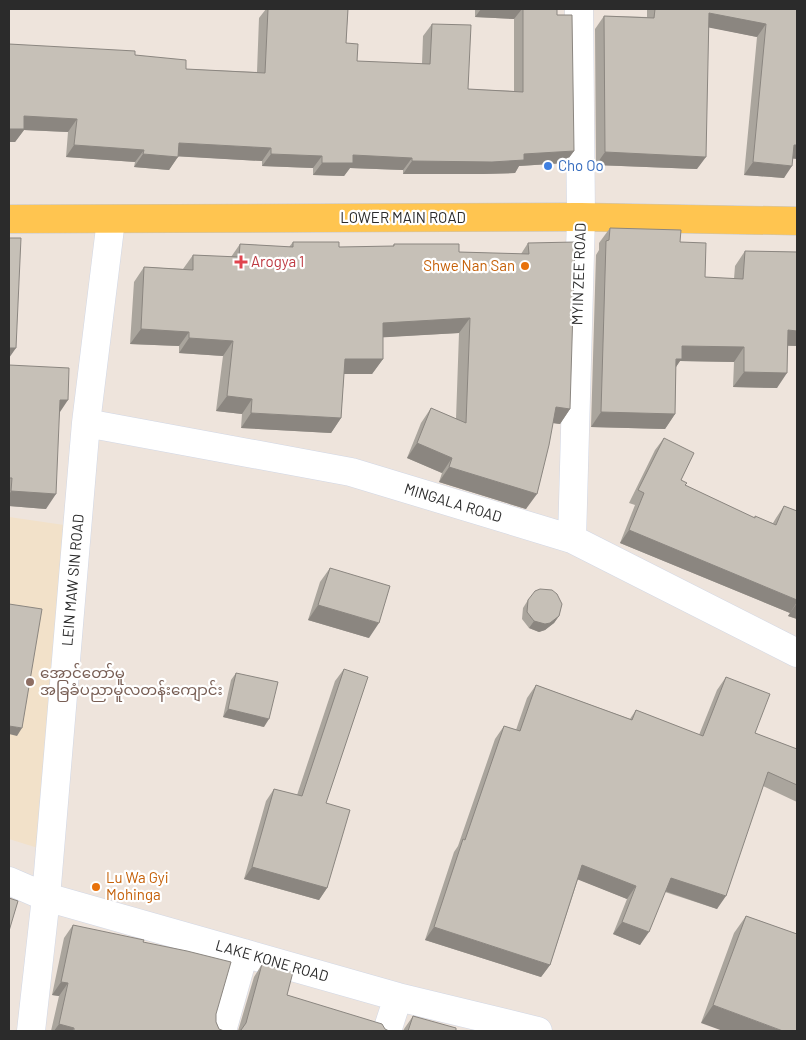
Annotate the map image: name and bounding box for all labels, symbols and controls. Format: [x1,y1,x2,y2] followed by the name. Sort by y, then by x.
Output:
[558,156,604,174] place label: Cho Oo
[542,160,554,172] marker: Cho Oo
[340,208,466,226] street label: LOWER MAIN ROAD
[567,222,589,326] street label: MYIN ZEE ROAD
[251,252,304,270] place label: Arogya 1
[235,256,247,268] marker: Arogya 1
[423,256,515,274] place label: Shwe Nan San
[519,260,531,272] marker: Shwe Nan San
[402,479,504,525] street label: MINGALA ROAD
[57,513,87,647] street label: LEIN MAW SIN ROAD
[40,663,223,702] place label: အောင်တော်မူ အခြခံပညာမူလတန်းကျောင်း
[24,676,36,688] marker: အောင်တော်မူ အခြခံပညာမူလတန်းကျောင်း
[106,868,169,903] place label: Lu Wa Gyi Mohinga
[90,881,102,893] marker: Lu Wa Gyi Mohinga
[214,935,331,985] street label: LAKE KONE ROAD

